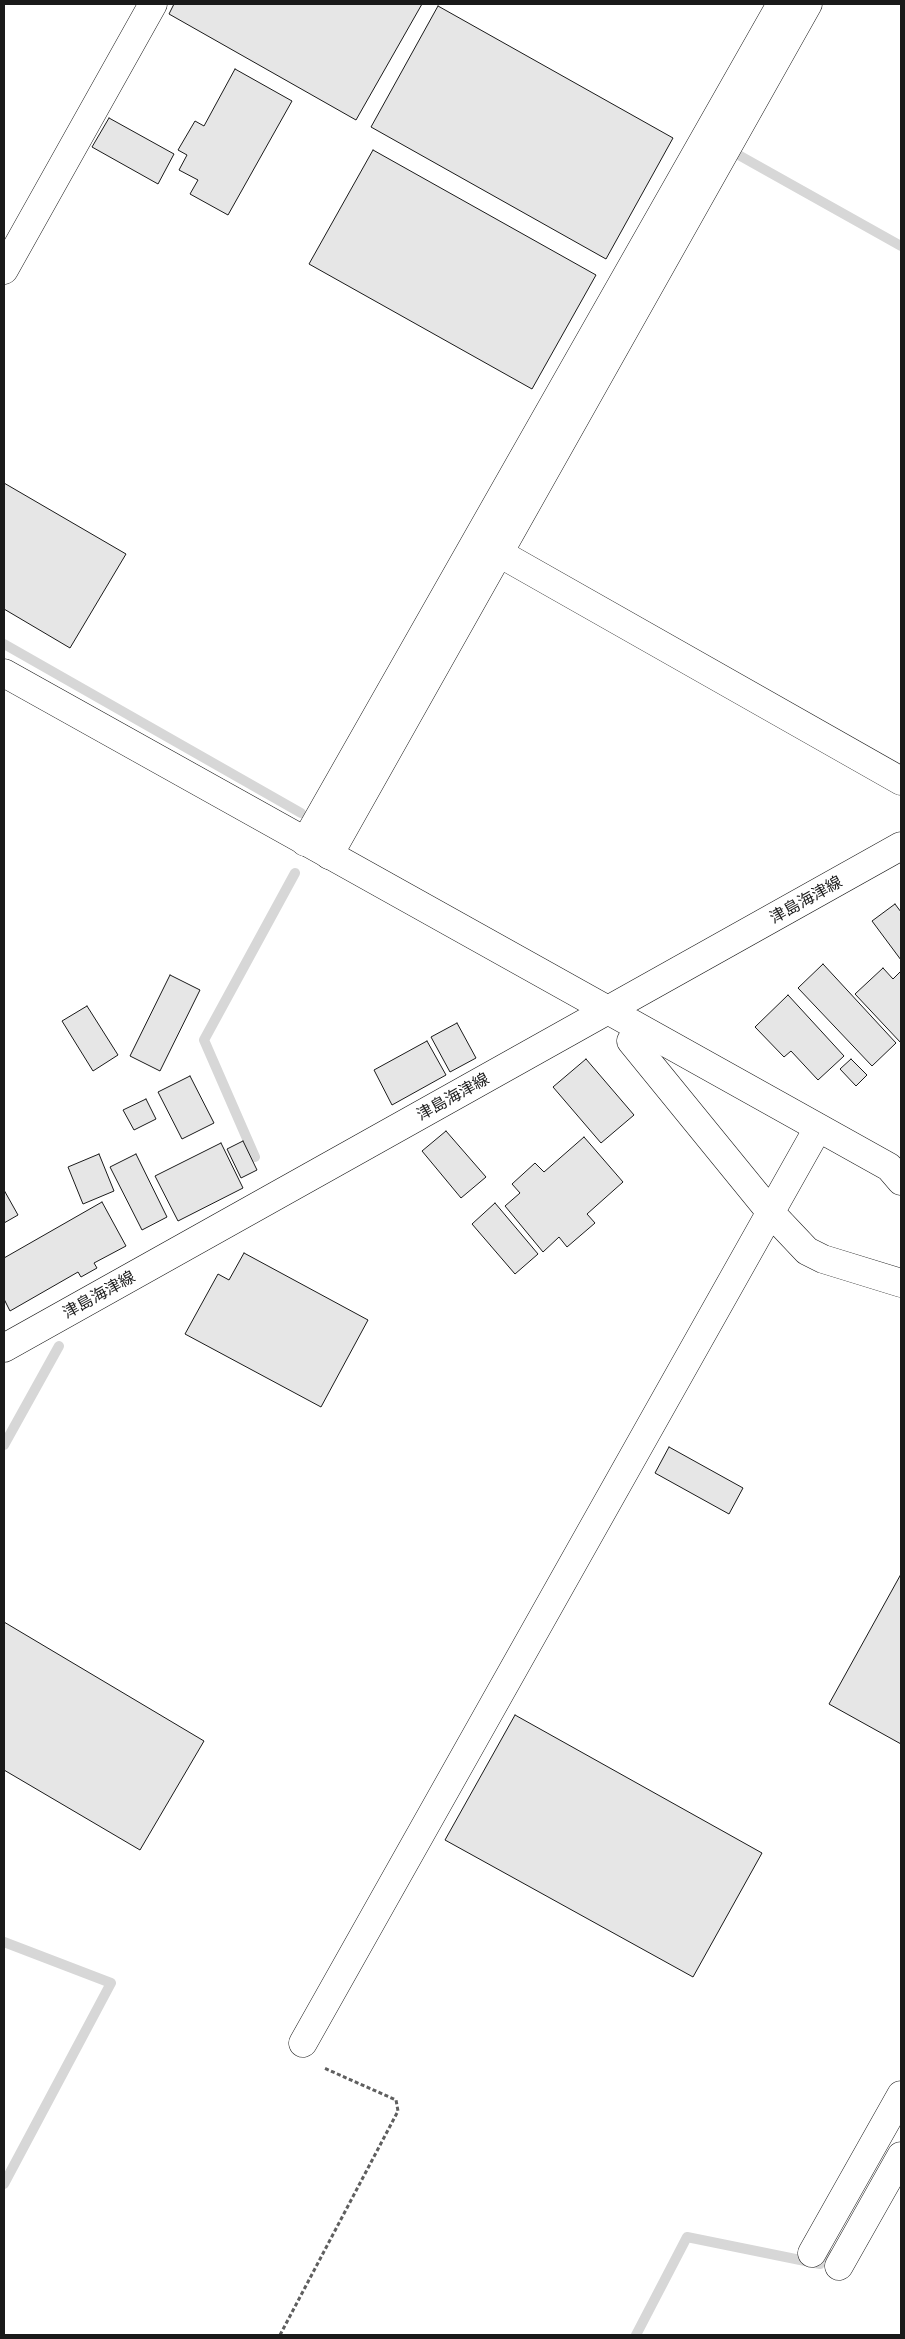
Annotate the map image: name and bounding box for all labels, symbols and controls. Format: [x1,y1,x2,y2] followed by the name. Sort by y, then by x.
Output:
[766,872,846,928] street label: 津島海津線
[413,1069,493,1125] street label: 津島海津線
[59,1267,139,1323] street label: 津島海津線

